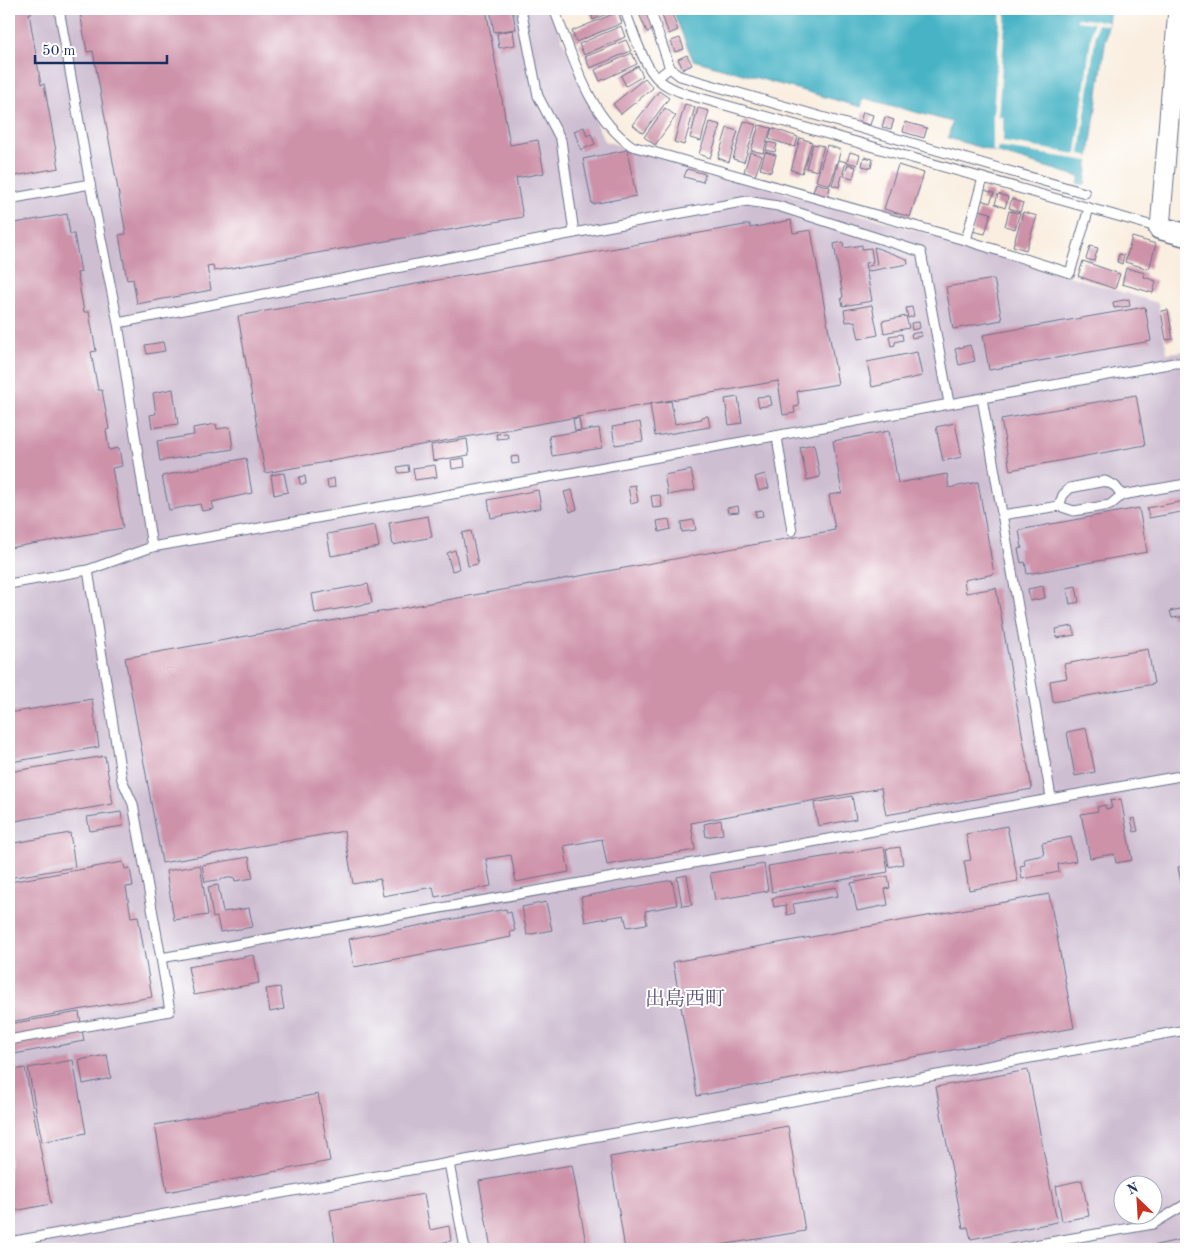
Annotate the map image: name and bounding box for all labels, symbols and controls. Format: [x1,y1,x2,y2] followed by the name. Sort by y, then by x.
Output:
[35,32,168,64] scale bar
[42,44,76,59] text: 50 m
[645,988,725,1010] district label: 出島西町
[1112,1176,1162,1226] north arrow
[1125,1180,1141,1198] text: N

